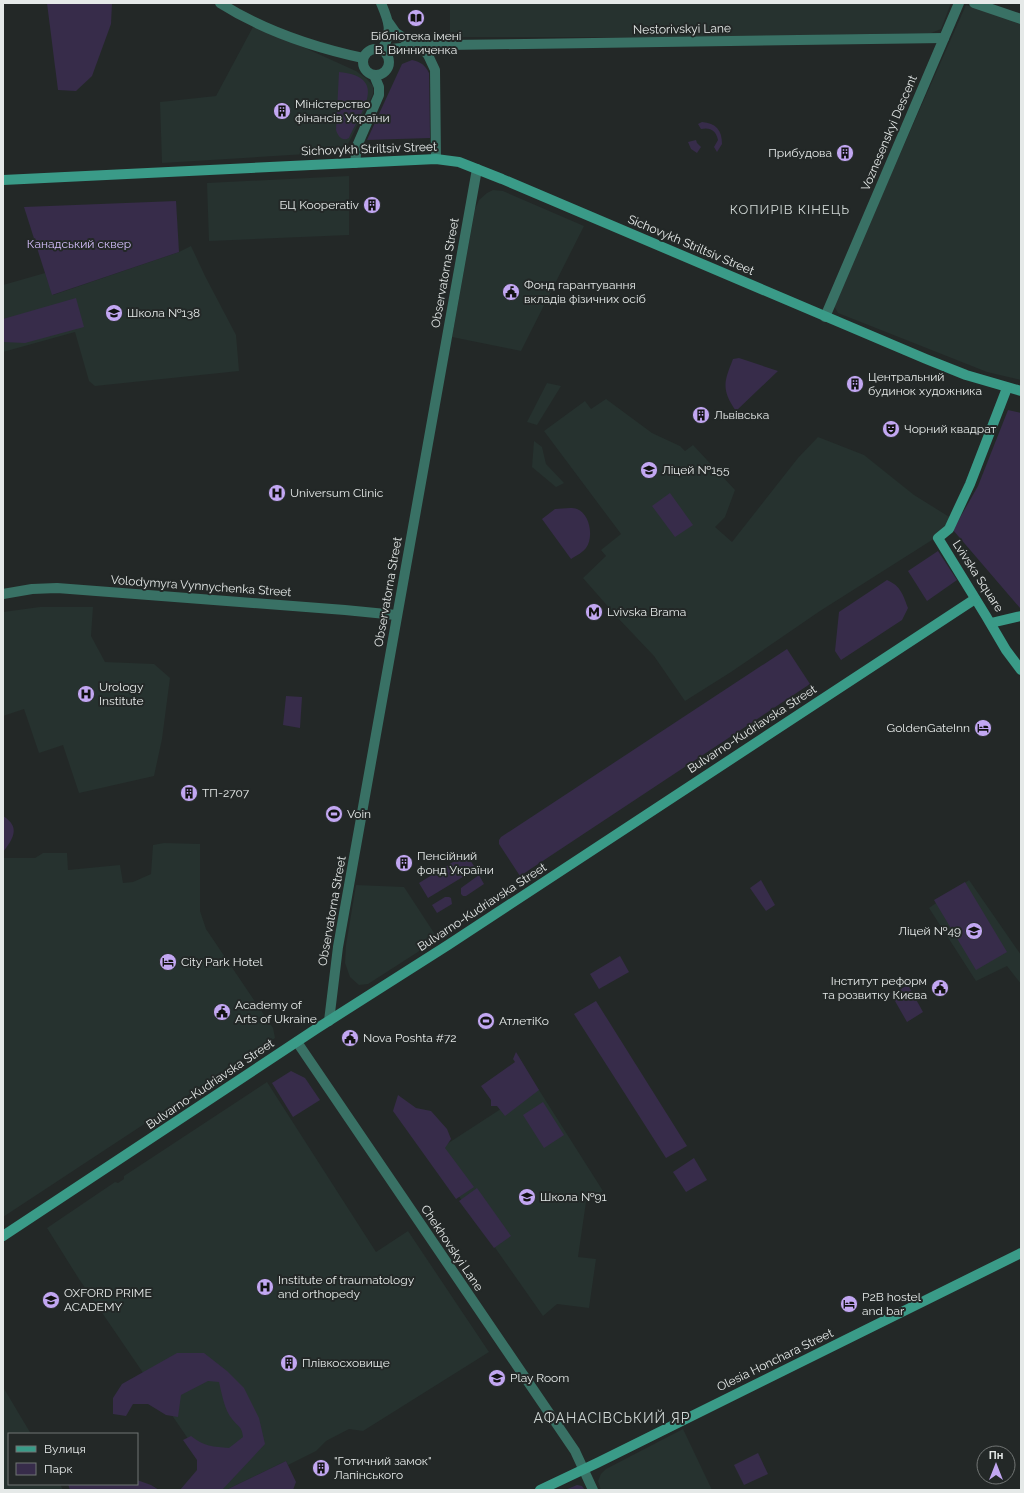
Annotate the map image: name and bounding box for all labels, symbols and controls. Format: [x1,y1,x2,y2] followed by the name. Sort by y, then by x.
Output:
[406,8,426,28] library icon: Бібліотека імені В. Винниченка
[633,21,731,37] street label: Nestorivskyi Lane
[371,29,461,57] place label: Бібліотека імені В. Винниченка
[858,73,920,193] street label: Voznesenskyi Descent
[295,97,390,125] place label: Міністерство фінансів України
[272,101,292,121] building icon: Міністерство фінансів України
[301,140,437,158] street label: Sichovykh Striltsiv Street
[835,143,855,163] building icon: Прибудова
[768,146,832,160] place label: Прибудова
[362,195,382,215] building icon: БЦ Kooperativ
[280,198,360,212] place label: БЦ Kooperativ
[730,202,850,217] district label: КОПИРІВ КІНЕЦЬ
[626,212,756,278] street label: Sichovykh Striltsiv Street
[428,217,462,329] street label: Observatorna Street
[27,237,131,251] park label: Канадський сквер
[524,278,646,306] place label: Фонд гарантування вкладів фізичних осіб
[501,282,521,302] public building icon: Фонд гарантування вкладів фізичних осіб
[104,303,124,323] school or university icon: Школа №138
[127,306,200,320] place label: Школа №138
[868,370,982,398] place label: Центральний будинок художника
[845,374,865,394] building icon: Центральний будинок художника
[691,405,711,425] building icon: Львівська
[714,408,769,422] place label: Львівська
[881,419,901,439] theatre icon: Чорний квадрат
[904,422,997,436] place label: Чорний квадрат
[639,460,659,480] school or university icon: Ліцей №155
[662,463,730,477] place label: Ліцей №155
[267,483,287,503] hospital icon: Universum Clinic
[290,486,384,500] place label: Universum Clinic
[371,536,405,648] street label: Observatorna Street
[950,538,1006,614] street label: Lvivska Square
[110,573,292,599] street label: Volodymyra Vynnychenka Street
[584,602,604,622] metro station icon: Lvivska Brama
[607,605,686,619] place label: Lvivska Brama
[99,680,144,708] place label: Urology Institute
[685,682,819,776] street label: Bulvarno-Kudriavska Street
[76,684,96,704] hospital icon: Urology Institute
[973,718,993,738] hotel icon: GoldenGateInn
[887,721,970,735] place label: GoldenGateInn
[179,783,199,803] building icon: ТП-2707
[202,786,250,800] place label: ТП-2707
[324,804,344,824] sports icon: Voin
[347,807,371,821] place label: Voin
[417,849,494,877] place label: Пенсійний фонд України
[394,853,414,873] building icon: Пенсійний фонд України
[315,855,349,967] street label: Observatorna Street
[415,860,549,954] street label: Bulvarno-Kudriavska Street
[964,921,984,941] school or university icon: Ліцей №49
[898,924,961,938] place label: Ліцей №49
[158,952,178,972] hotel icon: City Park Hotel
[181,955,263,969] place label: City Park Hotel
[823,974,927,1002] place label: Інститут реформ та розвитку Києва
[930,978,950,998] public building icon: Інститут реформ та розвитку Києва
[235,998,317,1026] place label: Academy of Arts of Ukraine
[212,1002,232,1022] public building icon: Academy of Arts of Ukraine
[476,1011,496,1031] sports icon: АтлетіКо
[499,1014,549,1028] place label: АтлетіКо
[340,1028,360,1048] public building icon: Nova Poshta #72
[363,1031,457,1045] place label: Nova Poshta #72
[144,1036,276,1132] street label: Bulvarno-Kudriavska Street
[517,1187,537,1207] school or university icon: Школа №91
[540,1190,607,1204] place label: Школа №91
[418,1202,486,1294] street label: Chekhovskyi Lane
[278,1273,415,1301] place label: Institute of traumatology and orthopedy
[255,1277,275,1297] hospital icon: Institute of traumatology and orthopedy
[64,1286,152,1314] place label: OXFORD PRIME ACADEMY
[41,1290,61,1310] school or university icon: OXFORD PRIME ACADEMY
[862,1290,922,1318] place label: P2B hostel and bar
[839,1294,859,1314] hotel icon: P2B hostel and bar
[715,1326,835,1394] street label: Olesia Honchara Street
[279,1353,299,1373] building icon: Плівкосховище
[302,1356,390,1370] place label: Плівкосховище
[487,1368,507,1388] school or university icon: Play Room
[510,1371,569,1385] place label: Play Room
[534,1409,690,1426] district label: АФАНАСІВСЬКИЙ ЯР
[8,1433,138,1485] legend
[44,1442,86,1456] text: Вулиця
[976,1445,1016,1485] north arrow
[989,1449,1003,1462] text: Пн
[334,1454,432,1482] place label: "Готичний замок" Лапінського
[311,1458,331,1478] building icon: "Готичний замок" Лапінського
[44,1462,73,1476] text: Парк

